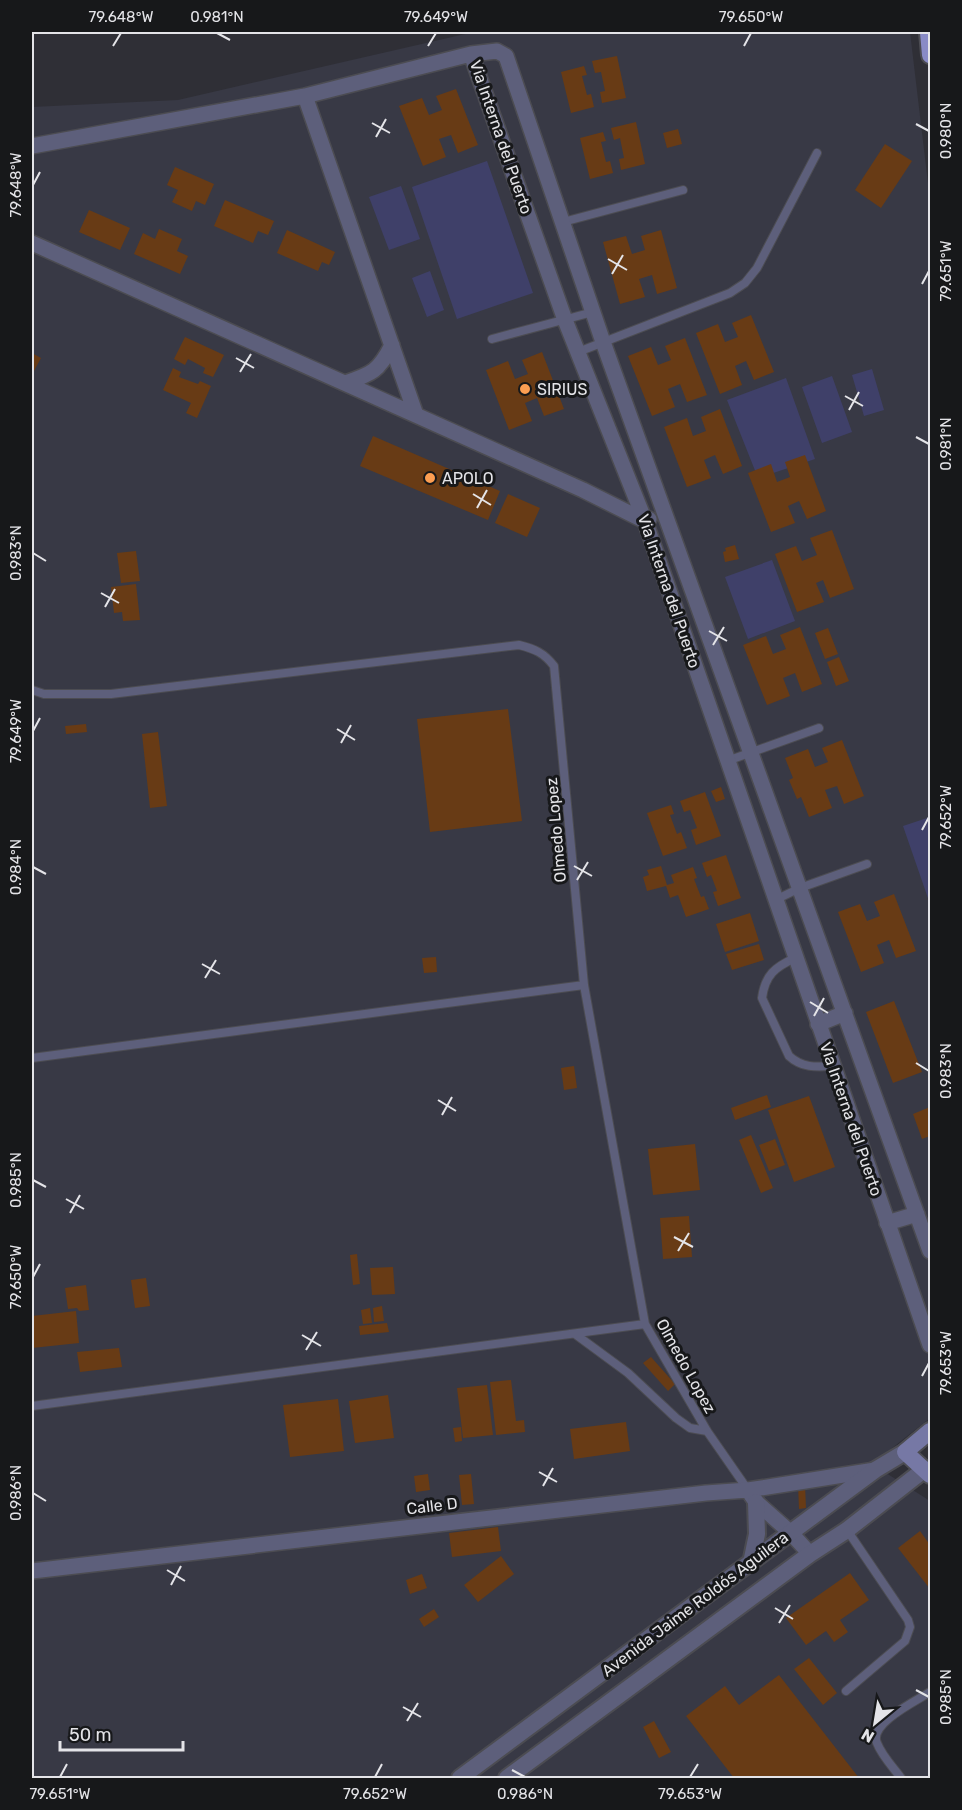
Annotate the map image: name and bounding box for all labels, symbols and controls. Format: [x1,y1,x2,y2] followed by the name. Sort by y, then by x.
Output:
[89,8,153,26] text: 79.648°W
[190,8,244,26] text: 0.981°N
[404,8,468,26] text: 79.649°W
[719,8,783,26] text: 79.650°W
[466,58,536,216] street label: Via Interna del Puerto
[937,103,955,159] text: 0.980°N
[7,153,25,217] text: 79.648°W
[937,240,955,302] text: 79.651°W
[537,380,587,399] place label: SIRIUS
[518,382,532,396] marker: SIRIUS
[937,417,955,471] text: 0.981°N
[442,469,494,488] place label: APOLO
[423,471,437,485] marker: APOLO
[634,512,704,670] street label: Via Interna del Puerto
[7,525,25,581] text: 0.983°N
[7,699,25,763] text: 79.649°W
[542,777,570,883] street label: Olmedo Lopez
[937,785,955,849] text: 79.652°W
[7,839,25,895] text: 0.984°N
[816,1040,886,1198] street label: Via Interna del Puerto
[937,1043,955,1099] text: 0.983°N
[7,1152,25,1208] text: 0.985°N
[7,1245,25,1309] text: 79.650°W
[652,1315,720,1417] street label: Olmedo Lopez
[937,1331,955,1395] text: 79.653°W
[7,1465,25,1521] text: 0.986°N
[405,1493,459,1519] street label: Calle D
[598,1528,792,1680] street label: Avenida Jaime Roldós Aguilera
[937,1669,955,1725] text: 0.985°N
[845,1693,905,1753] north arrow
[60,1714,183,1752] scale bar
[69,1724,112,1746] text: 50 m
[858,1724,877,1747] text: N
[29,1785,91,1803] text: 79.651°W
[343,1785,407,1803] text: 79.652°W
[497,1785,553,1803] text: 0.986°N
[658,1785,722,1803] text: 79.653°W

